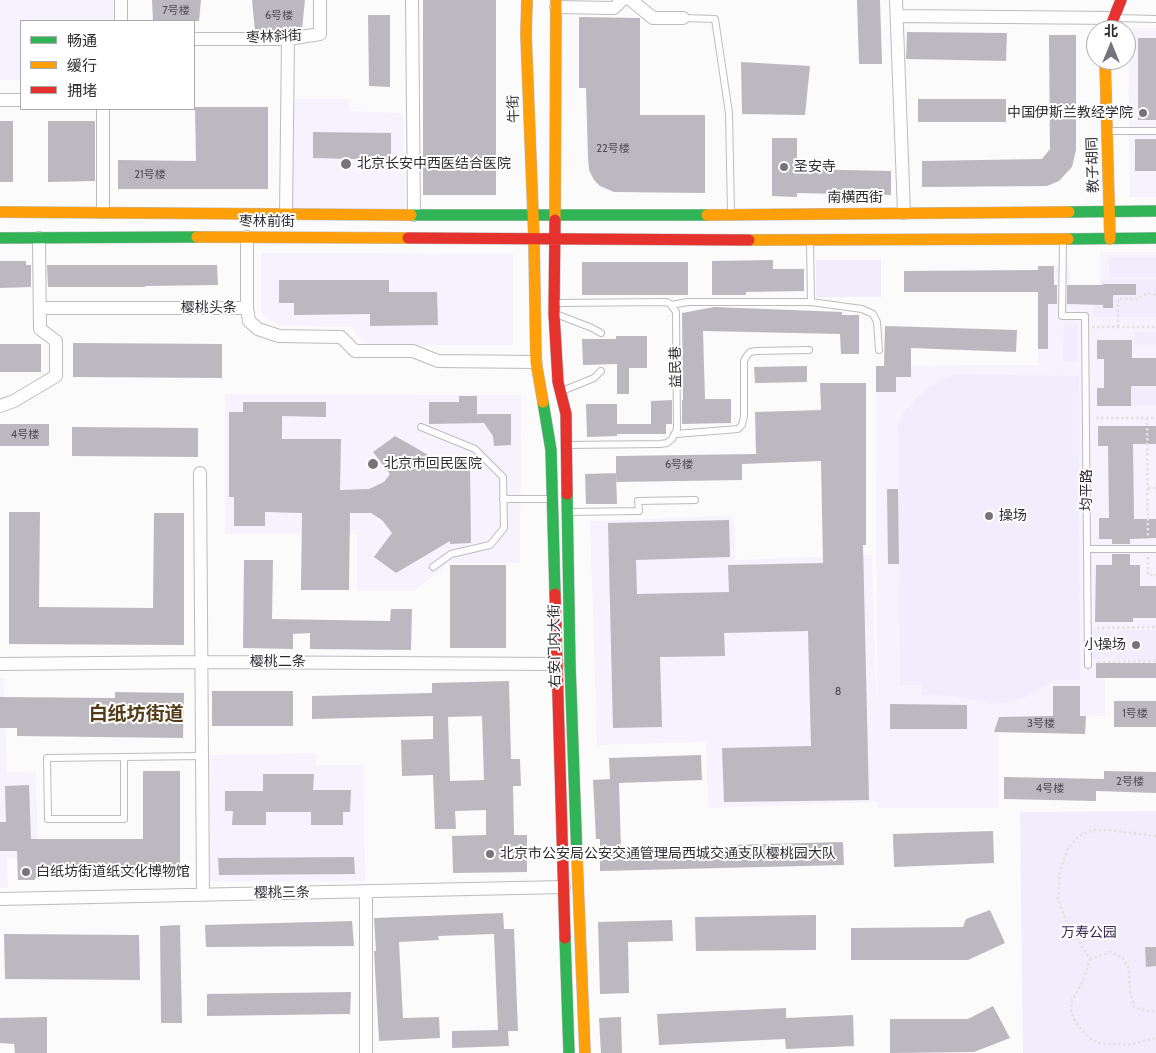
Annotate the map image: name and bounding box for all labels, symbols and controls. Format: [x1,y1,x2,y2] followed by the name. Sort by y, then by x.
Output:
[162,4,190,18] house number: 7号楼
[265,9,293,23] house number: 6号楼
[20,20,195,110] legend
[1086,20,1136,70] north arrow
[1104,22,1118,40] text: 北
[246,27,302,47] street label: 枣林斜街
[67,32,97,50] text: 畅通
[67,57,97,75] text: 缓行
[67,82,97,100] text: 拥堵
[505,95,523,123] street label: 牛街
[1007,105,1133,121] place label: 中国伊斯兰教经学院
[1137,107,1149,119] marker: 中国伊斯兰教经学院
[1084,137,1102,193] street label: 教子胡同
[596,142,630,156] house number: 22号楼
[357,156,511,172] place label: 北京长安中西医结合医院
[339,157,353,171] marker: 北京长安中西医结合医院
[794,159,836,175] place label: 圣安寺
[778,161,790,173] marker: 圣安寺
[134,168,166,182] house number: 21号楼
[827,190,883,206] street label: 南横西街
[239,214,295,230] street label: 枣林前街
[181,300,237,316] street label: 樱桃头条
[667,346,685,388] street label: 益民巷
[11,428,39,442] house number: 4号楼
[384,456,482,472] place label: 北京市回民医院
[366,457,380,471] marker: 北京市回民医院
[665,458,693,472] house number: 6号楼
[1079,469,1095,511] street label: 均平路
[999,508,1027,524] place label: 操场
[983,510,995,522] marker: 操场
[546,604,564,688] street label: 右安门内大街
[1084,637,1126,653] place label: 小操场
[1130,639,1142,651] marker: 小操场
[250,654,306,670] street label: 樱桃二条
[835,685,841,699] house number: 8
[89,703,183,725] district label: 白纸坊街道
[1122,707,1148,721] house number: 1号楼
[1027,717,1055,731] house number: 3号楼
[1116,775,1144,789] house number: 2号楼
[1036,782,1064,796] house number: 4号楼
[500,846,836,862] place label: 北京市公安局公安交通管理局西城交通支队樱桃园大队
[484,848,496,860] marker: 北京市公安局公安交通管理局西城交通支队樱桃园大队
[36,864,190,880] place label: 白纸坊街道纸文化博物馆
[20,866,32,878] marker: 白纸坊街道纸文化博物馆
[254,884,310,902] street label: 樱桃三条
[1061,925,1117,941] park label: 万寿公园

